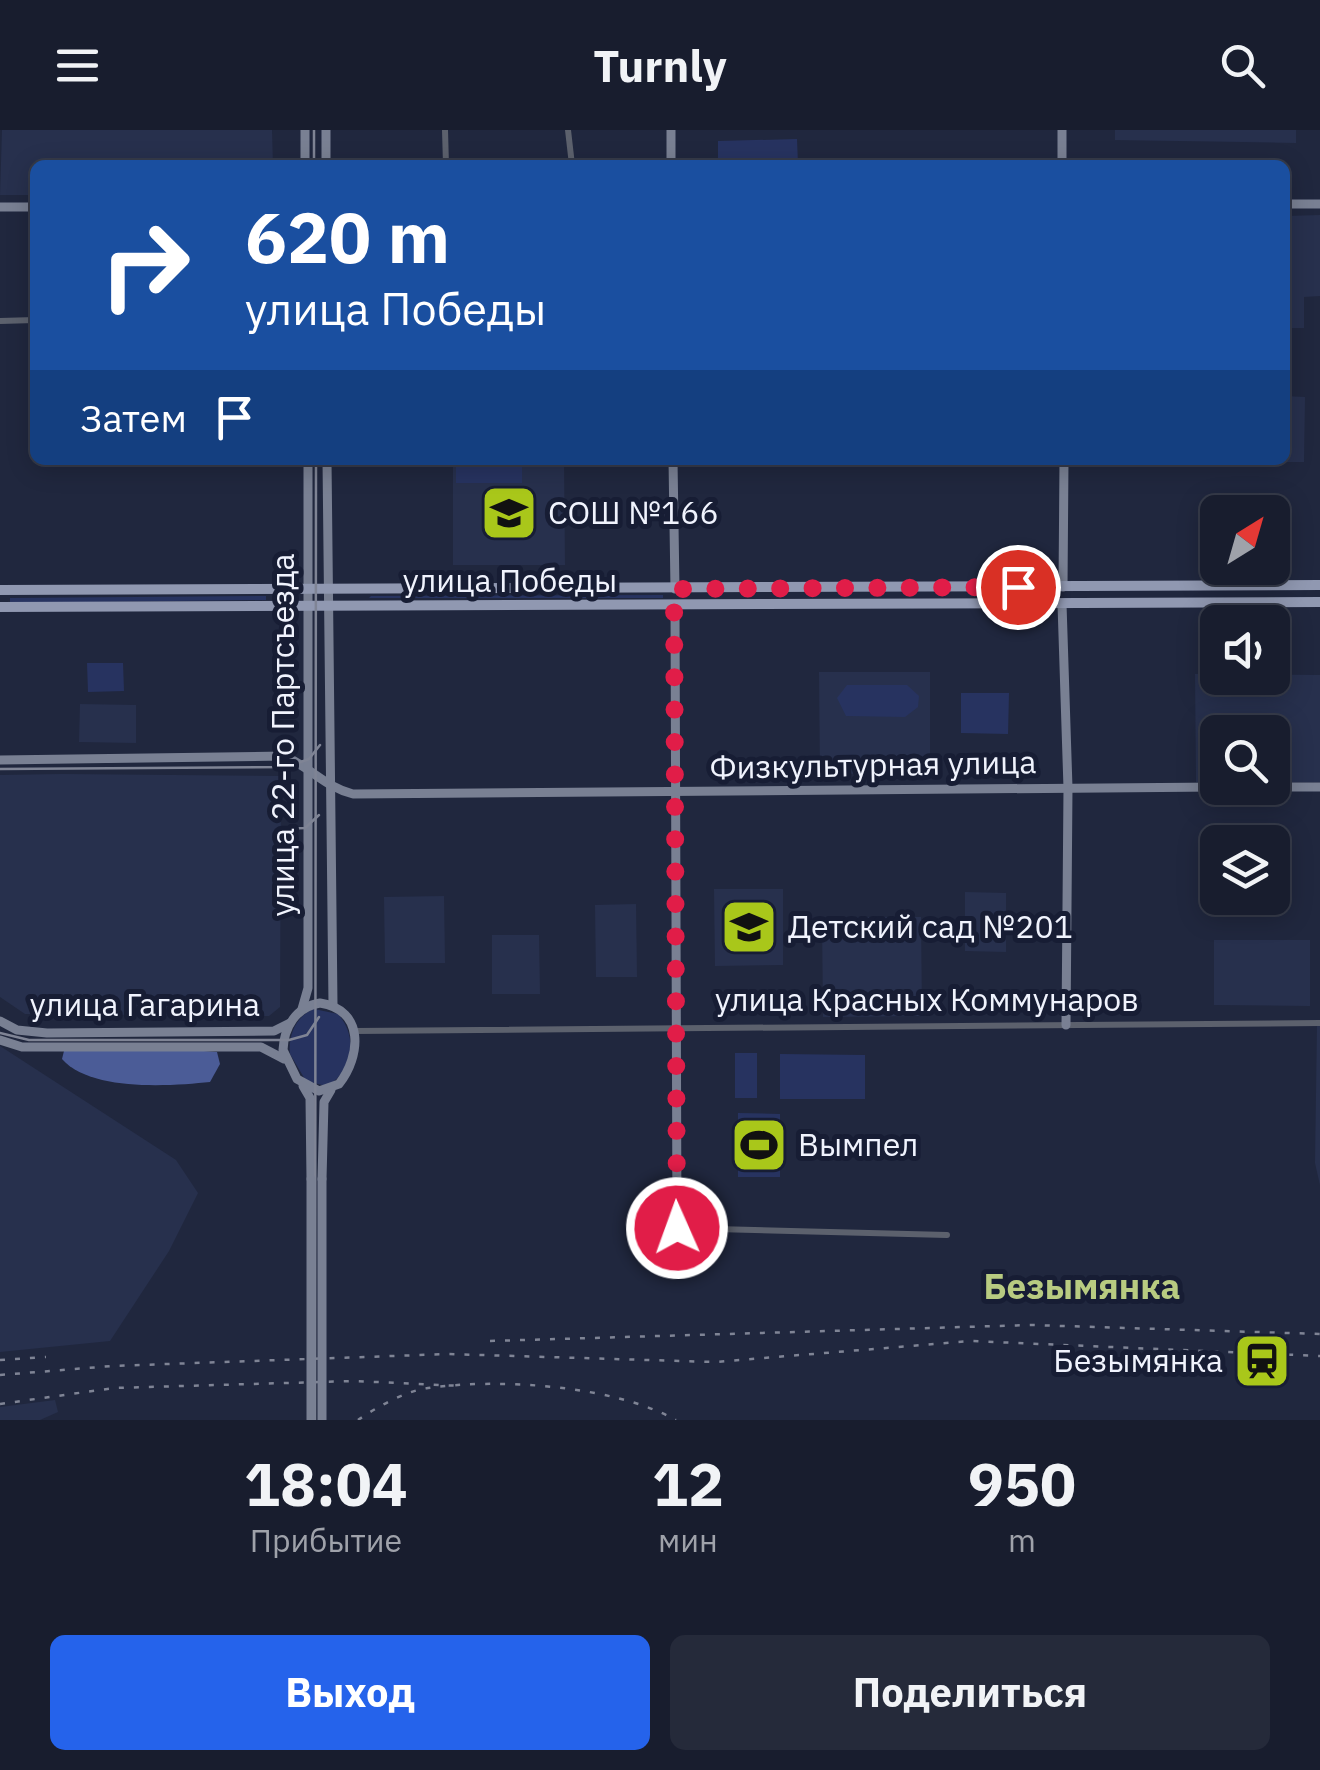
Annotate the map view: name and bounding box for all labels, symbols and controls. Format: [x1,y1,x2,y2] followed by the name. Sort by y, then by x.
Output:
[593,36,727,94] text: Turnly
[50,38,105,93] icon: menu
[1215,38,1270,93] icon: search
[245,191,450,282] text: 620 m
[80,200,210,330] icon: right
[245,279,546,337] text: улица Победы
[207,390,262,445] icon: arrive
[80,393,187,442] text: Затем
[479,483,539,543] school or university icon: СОШ №166
[548,491,719,533] place label: СОШ №166
[1200,495,1290,585] north arrow
[1200,495,1290,915] map controls
[976,545,1061,630] pin
[261,553,303,917] street label: улица 22-го Партсъезда
[403,559,617,601] street label: улица Победы
[991,560,1046,615] icon: arrive
[1200,605,1290,695] button: sound
[1200,715,1290,805] button: search
[709,740,1037,788] street label: Физкультурная улица
[1200,825,1290,915] button: layers
[719,897,779,957] school or university icon: Детский сад №201
[788,905,1073,947] place label: Детский сад №201
[715,978,1139,1020] street label: улица Красных Коммунаров
[30,983,260,1025] street label: улица Гагарина
[729,1115,789,1175] sports icon: Вымпел
[798,1123,918,1165] place label: Вымпел
[625,1176,729,1280] position arrow
[983,1263,1181,1309] district label: Безымянка
[1232,1331,1292,1391] station icon: Безымянка
[1053,1339,1223,1381] place label: Безымянка
[244,1444,408,1523] text: 18:04
[652,1444,724,1523] text: 12
[968,1444,1076,1523] text: 950
[250,1519,402,1561] text: Прибытие
[658,1519,718,1561] text: мин
[1008,1519,1036,1561] text: m
[50,1635,650,1750] button: Выход
[670,1635,1270,1750] button: Поделиться

